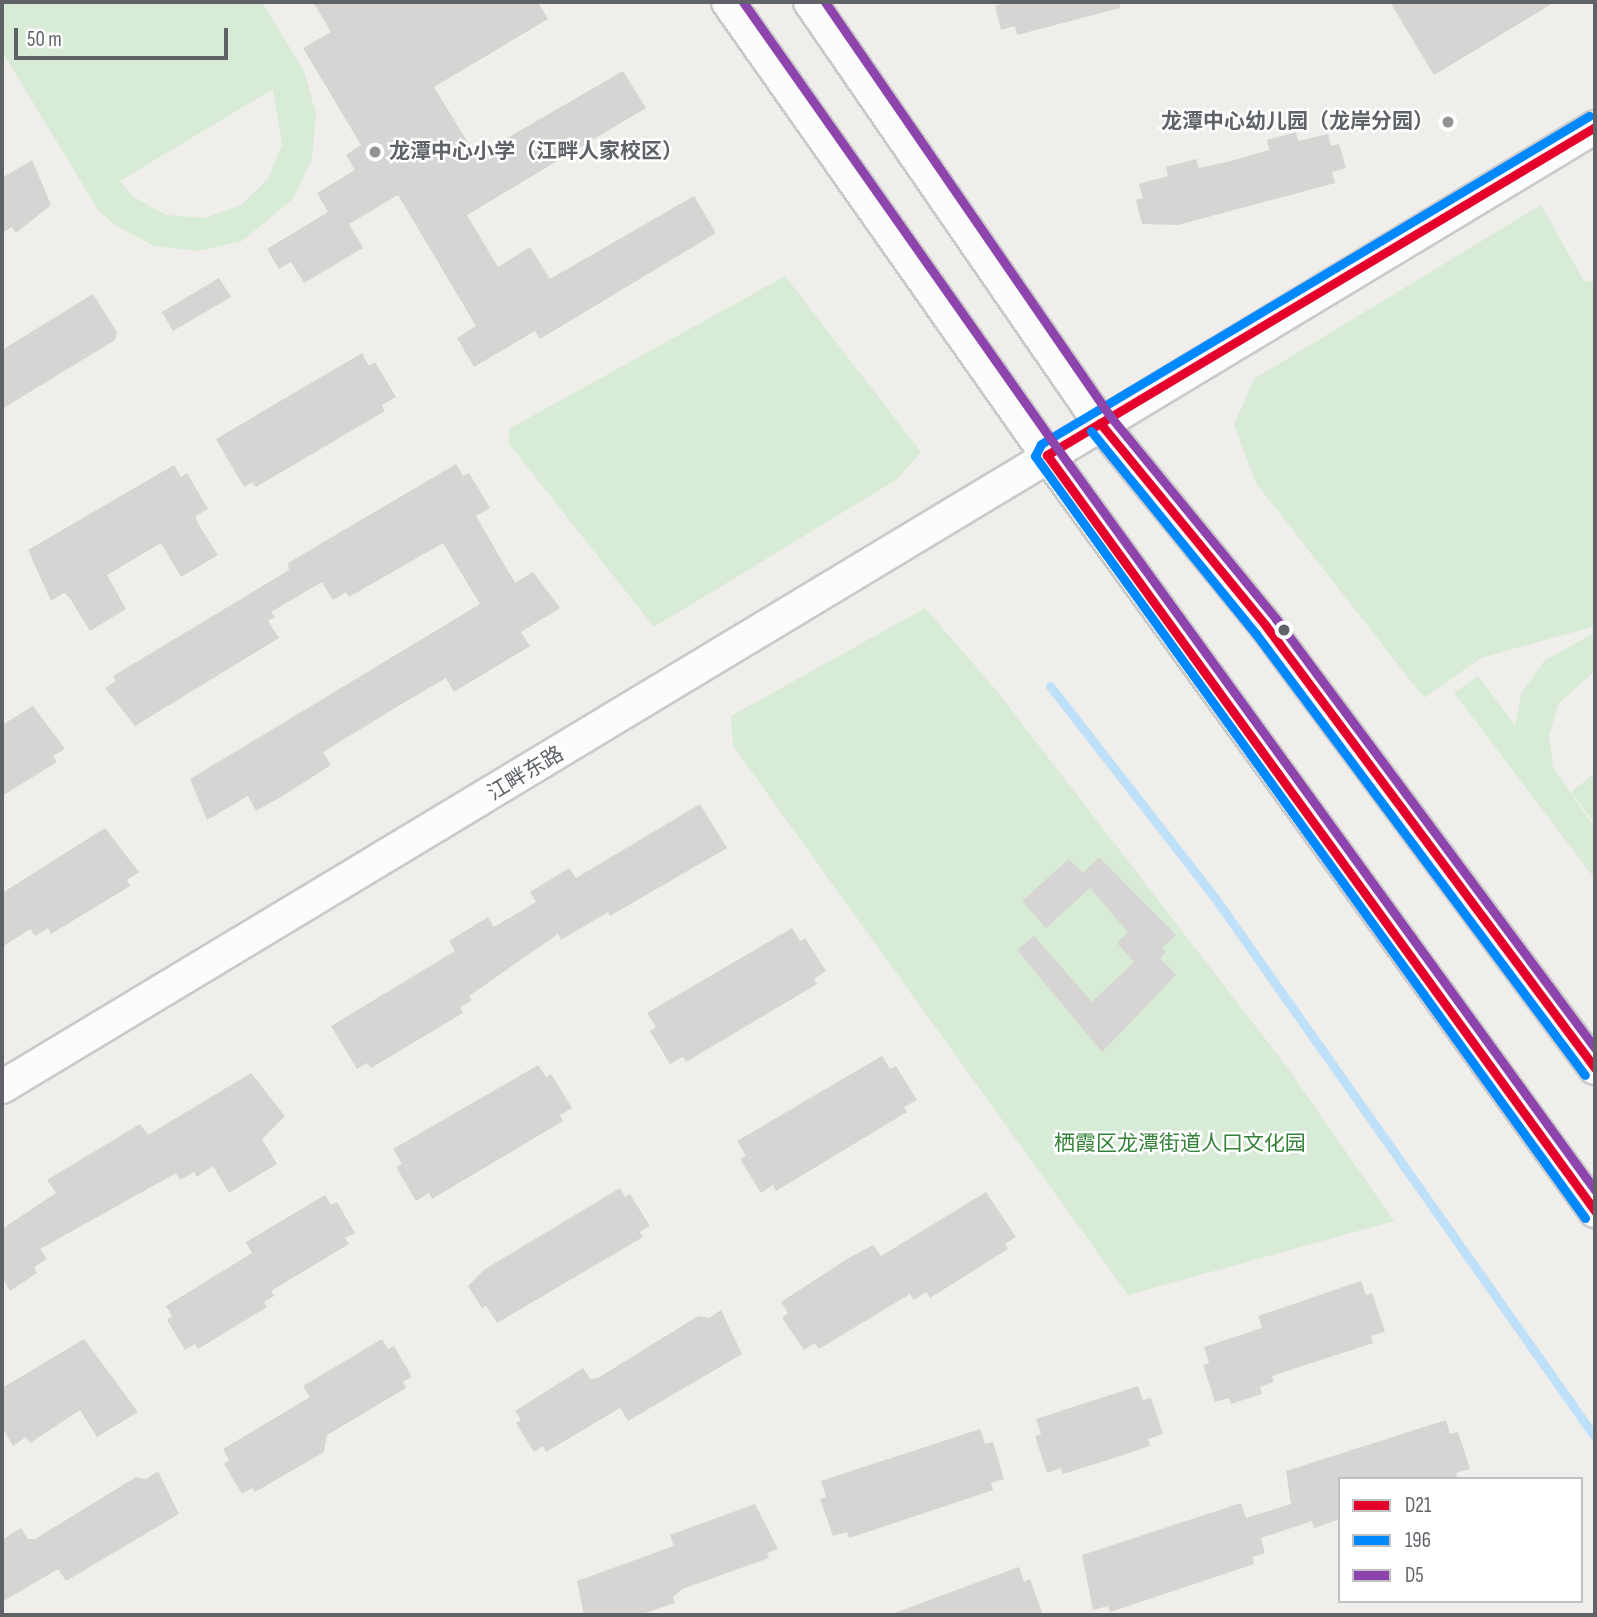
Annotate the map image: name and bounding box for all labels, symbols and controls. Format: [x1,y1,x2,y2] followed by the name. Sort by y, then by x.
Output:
[18,14,231,58] scale bar
[27,27,62,52] text: 50 m
[1161,109,1434,135] place label: 龙潭中心幼儿园（龙岸分园）
[1440,114,1456,130] marker: 龙潭中心幼儿园（龙岸分园）
[389,139,683,165] place label: 龙潭中心小学（江畔人家校区）
[367,144,383,160] marker: 龙潭中心小学（江畔人家校区）
[1277,623,1291,637] unlabelled marker
[484,742,568,806] street label: 江畔东路
[1054,1131,1306,1157] park label: 栖霞区龙潭街道人口文化园
[1338,1477,1583,1603] legend
[1405,1493,1431,1518] text: D21
[1405,1528,1431,1553] text: 196
[1405,1563,1424,1588] text: D5

